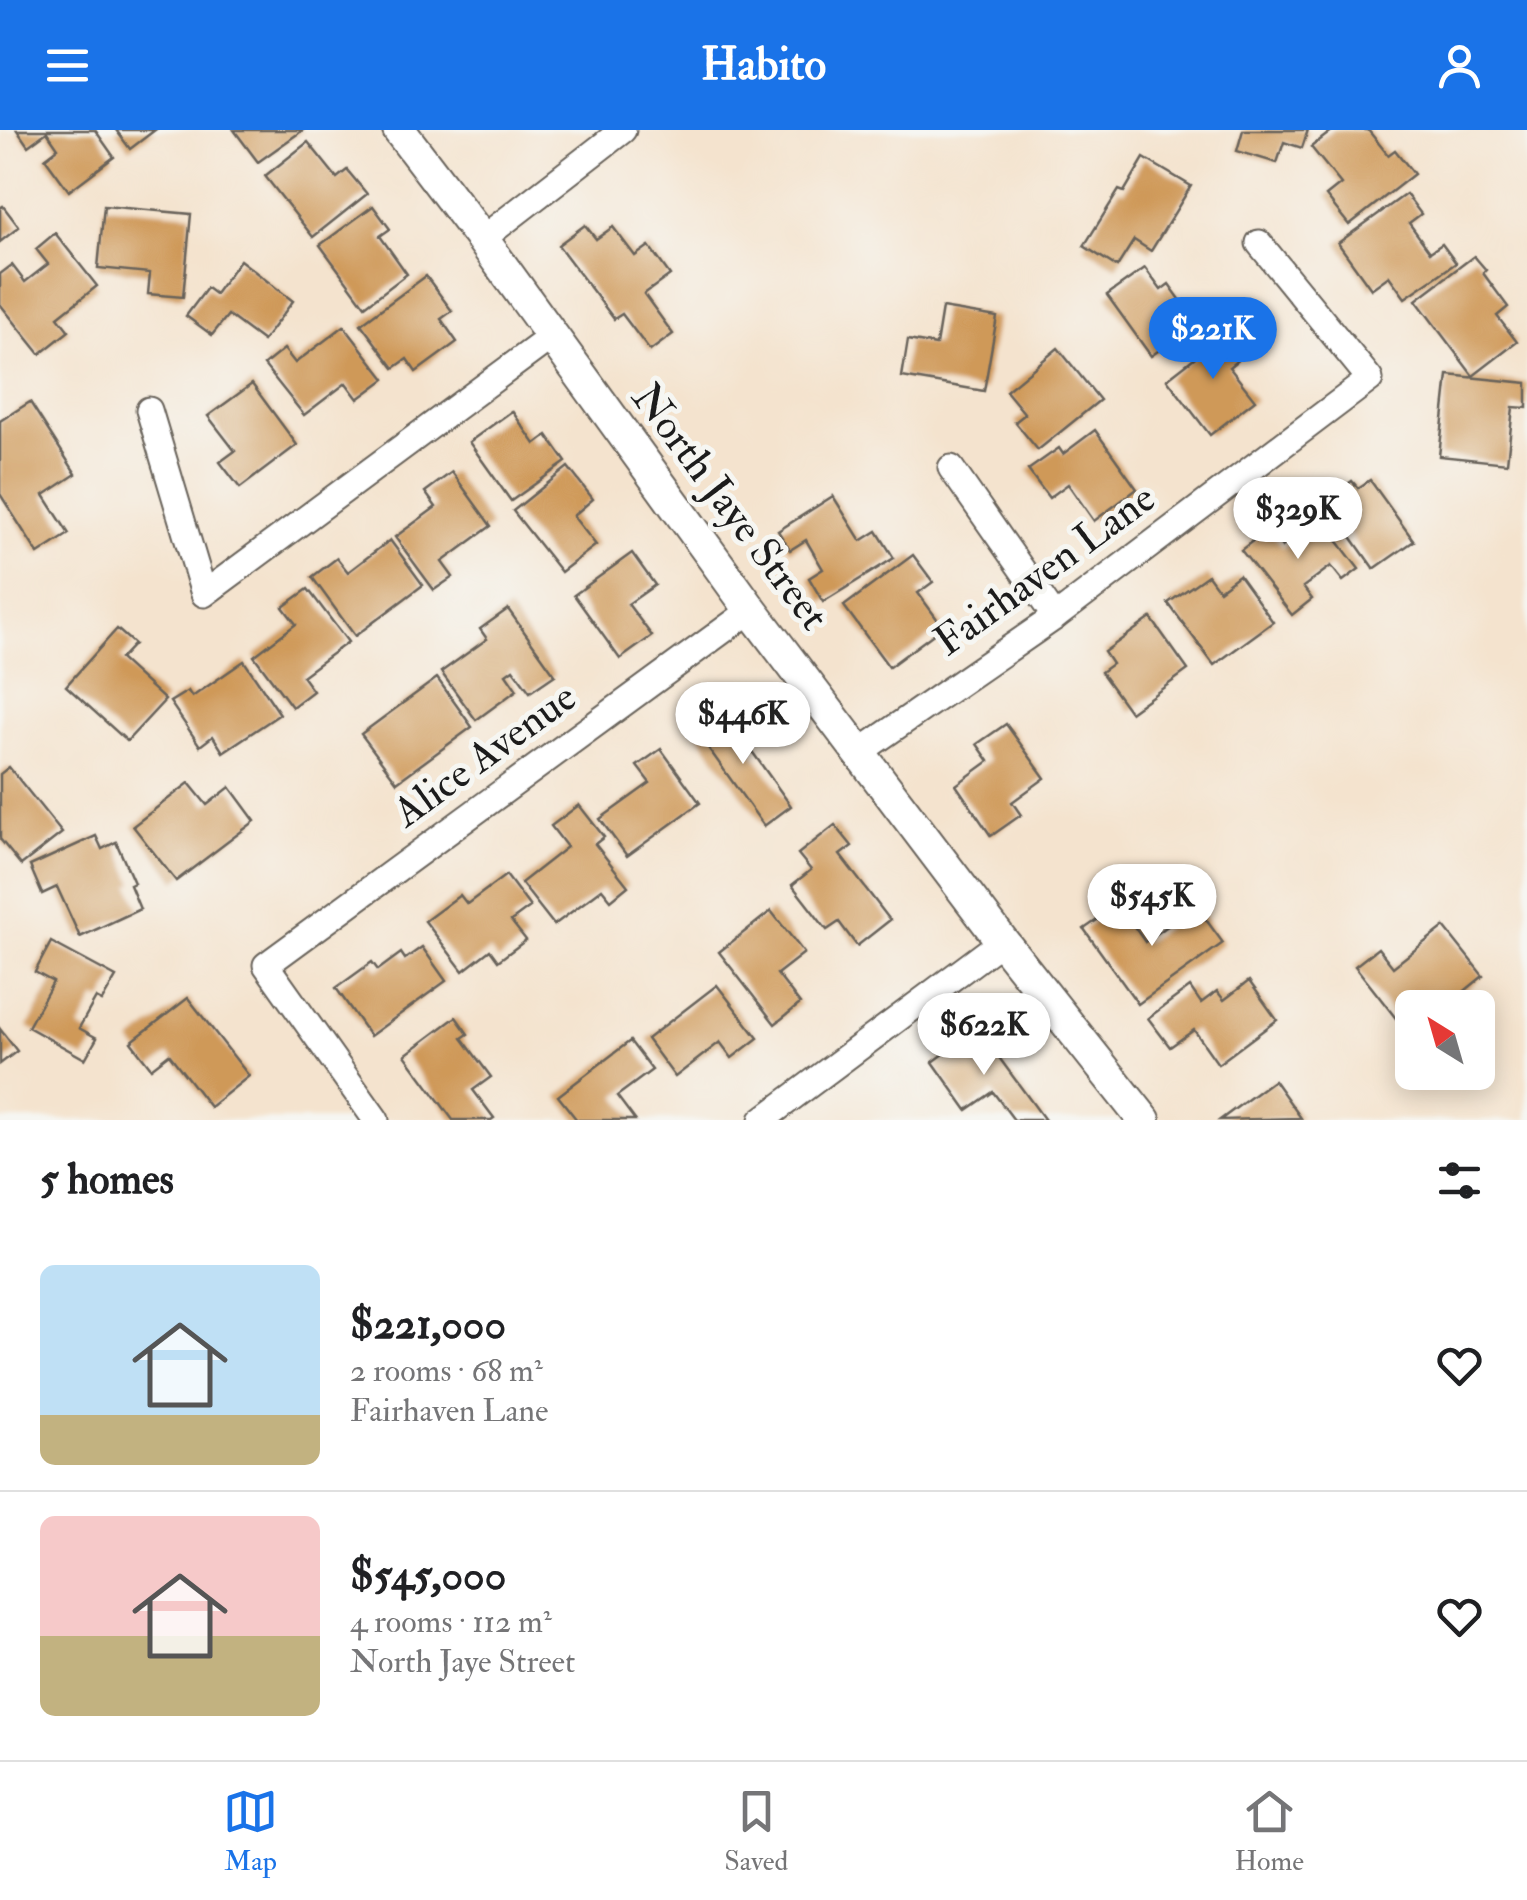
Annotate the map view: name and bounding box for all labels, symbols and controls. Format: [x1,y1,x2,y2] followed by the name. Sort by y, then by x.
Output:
[701,37,826,93] text: Habito
[40,38,95,93] icon: menu
[1432,38,1487,93] icon: person
[1143,297,1283,382] pin: $221K
[1171,309,1255,349] text: $221K
[620,373,840,641] street label: North Jaye Street
[924,472,1166,668] street label: Fairhaven Lane
[1228,477,1368,562] pin: $329K
[1255,489,1341,529] text: $329K
[383,671,587,839] street label: Alice Avenue
[673,682,813,767] pin: $446K
[697,694,789,734] text: $446K
[1082,864,1222,949] pin: $545K
[1109,876,1195,916] text: $545K
[1395,990,1495,1090] north arrow
[1395,990,1495,1090] map controls
[914,993,1054,1078] pin: $622K
[939,1005,1029,1045] text: $622K
[1432,1153,1487,1208] icon: filters
[40,1154,174,1206] text: 5 homes
[350,1299,506,1351] text: $221,000
[120,1305,240,1425] icon: home
[1432,1338,1487,1393] icon: heart
[350,1351,543,1391] text: 2 rooms · 68 m²
[350,1391,548,1431] text: Fairhaven Lane
[350,1550,506,1602] text: $545,000
[120,1556,240,1676] icon: home
[1432,1589,1487,1644] icon: heart
[350,1602,552,1642] text: 4 rooms · 112 m²
[350,1642,575,1682] text: North Jaye Street
[223,1784,278,1879] tab: Map
[724,1784,788,1879] tab: Saved
[1234,1784,1304,1879] tab: Home

